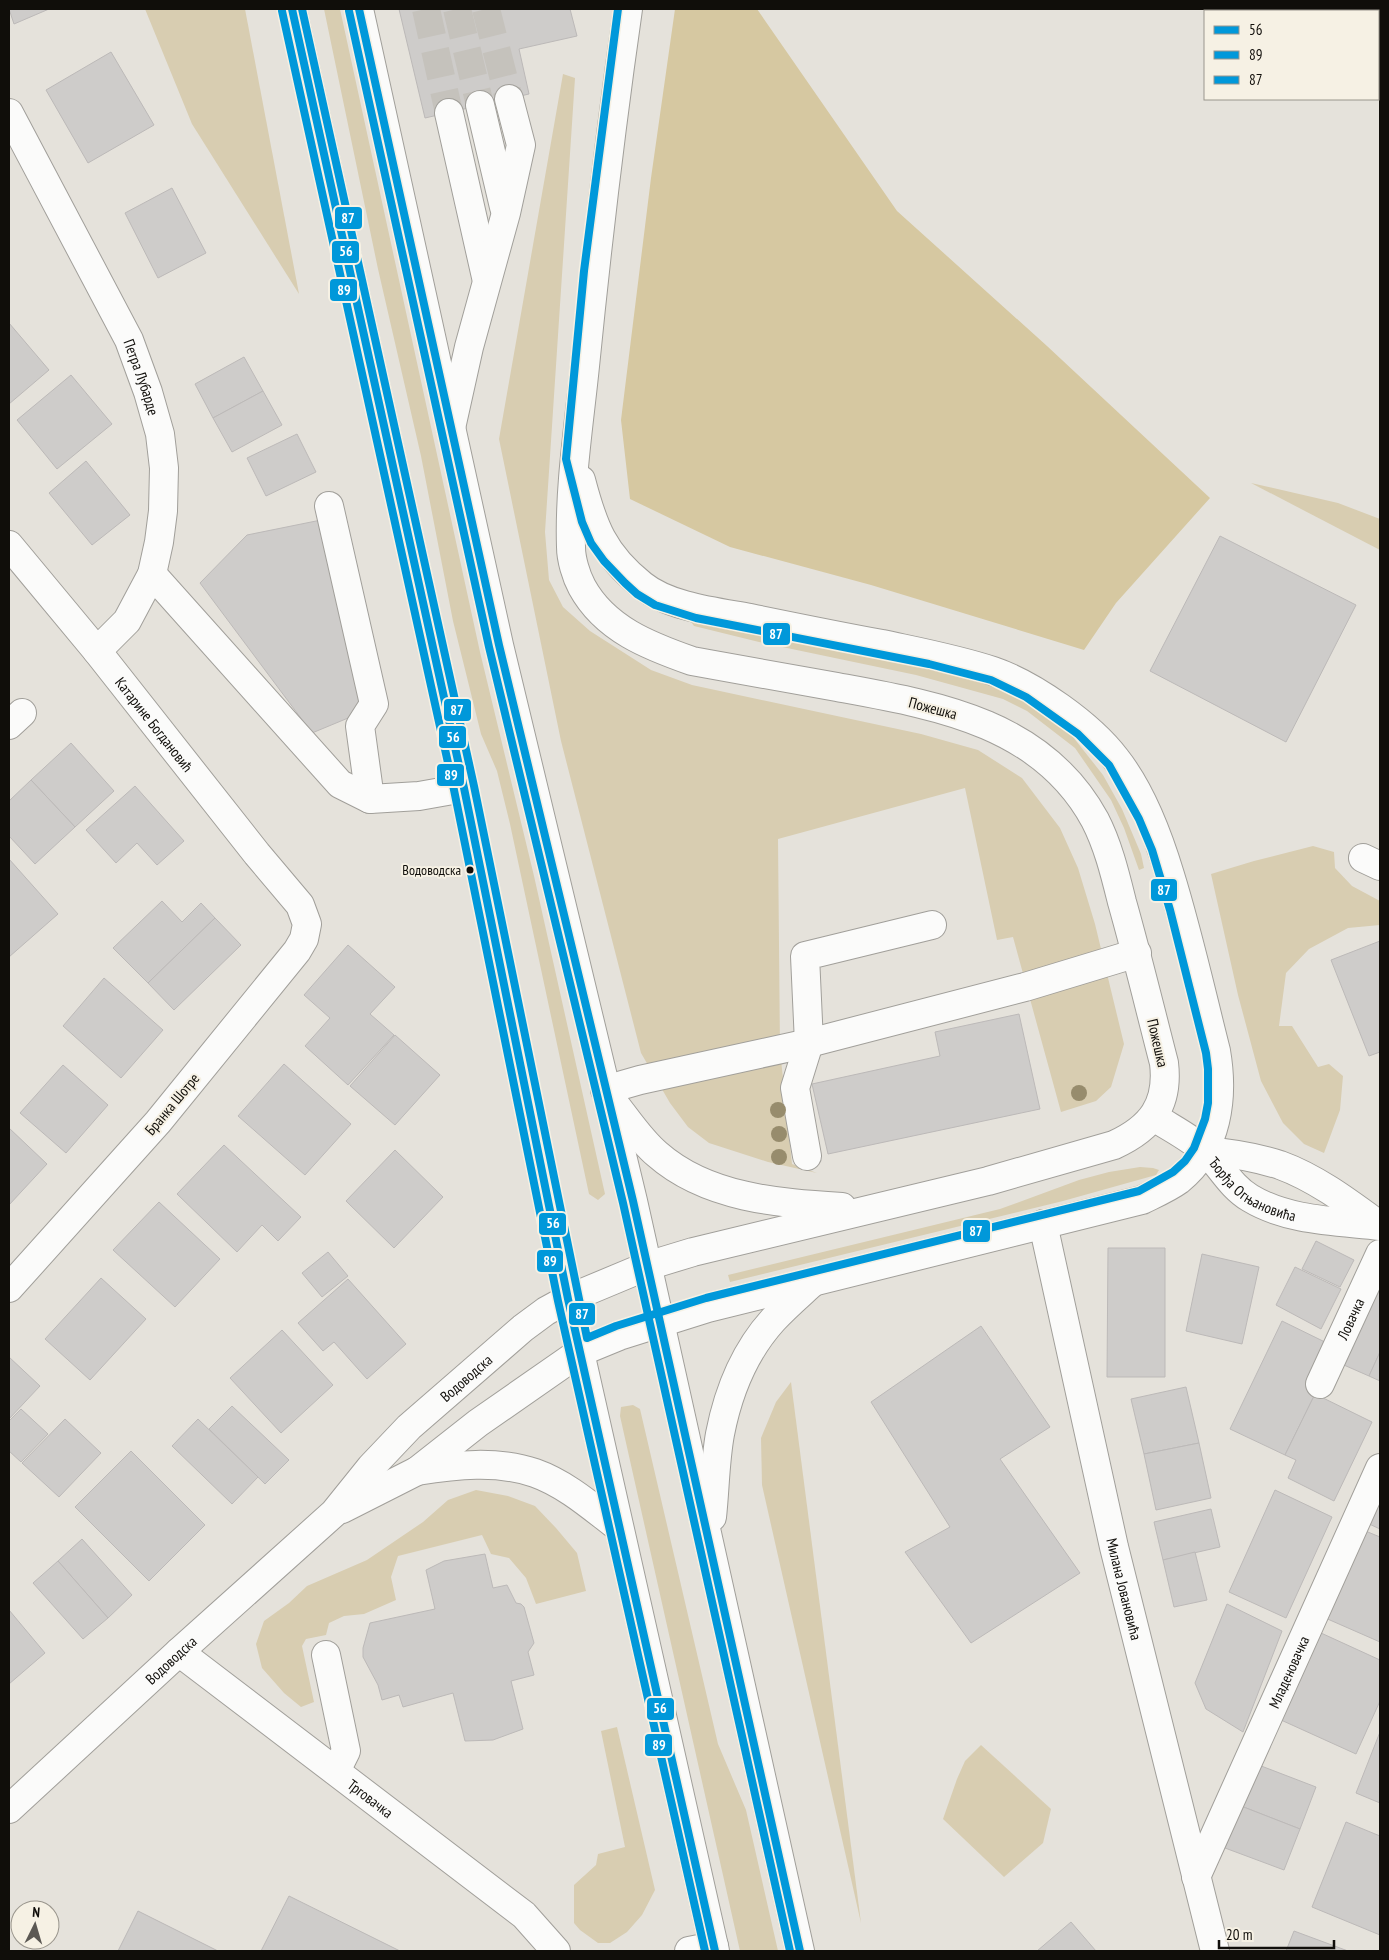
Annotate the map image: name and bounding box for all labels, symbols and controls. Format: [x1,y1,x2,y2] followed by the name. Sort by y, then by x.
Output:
[1204,10,1379,100] legend
[1249,20,1263,39] text: 56
[1249,45,1263,64] text: 89
[1249,70,1263,89] text: 87
[334,206,363,230] line badge: 87
[341,209,355,227] text: 87
[331,240,360,264] line badge: 56
[339,242,353,260] text: 56
[329,278,358,302] line badge: 89
[337,281,351,299] text: 89
[120,336,164,417] street label: Петра Лубарде
[762,622,791,646] line badge: 87
[769,625,783,643] text: 87
[111,673,198,775] street label: Катарине Богдановић
[907,692,959,724] street label: Пожешка
[443,698,472,722] line badge: 87
[450,701,464,719] text: 87
[438,725,467,749] line badge: 56
[446,728,460,746] text: 56
[436,763,465,787] line badge: 89
[444,766,458,784] text: 89
[402,861,461,879] place label: Водоводска
[465,865,475,875] marker: Водоводска
[1150,878,1178,902] line badge: 87
[1157,881,1171,899] text: 87
[1143,1017,1173,1069] street label: Пожешка
[141,1069,203,1139] street label: Бранка Шотре
[1205,1153,1298,1225] street label: Ђорђа Огњановића
[538,1212,567,1236] line badge: 56
[546,1214,560,1232] text: 56
[962,1219,991,1243] line badge: 87
[969,1222,983,1240] text: 87
[536,1249,564,1273] line badge: 89
[543,1252,557,1270] text: 89
[1332,1295,1368,1343] street label: Ловачка
[568,1302,596,1326] line badge: 87
[575,1305,589,1323] text: 87
[436,1350,496,1406] street label: Водоводска
[1103,1536,1146,1642] street label: Милана Јовановића
[141,1632,200,1688] street label: Водоводска
[1264,1633,1313,1711] street label: Младеновачка
[646,1697,675,1721] line badge: 56
[653,1699,667,1717] text: 56
[644,1733,673,1757] line badge: 89
[652,1736,666,1754] text: 89
[344,1775,397,1822] street label: Трговачка
[10,1900,60,1950] north arrow
[32,1903,41,1921] text: N
[1219,1918,1334,1950] scale bar
[1226,1925,1252,1944] text: 20 m

